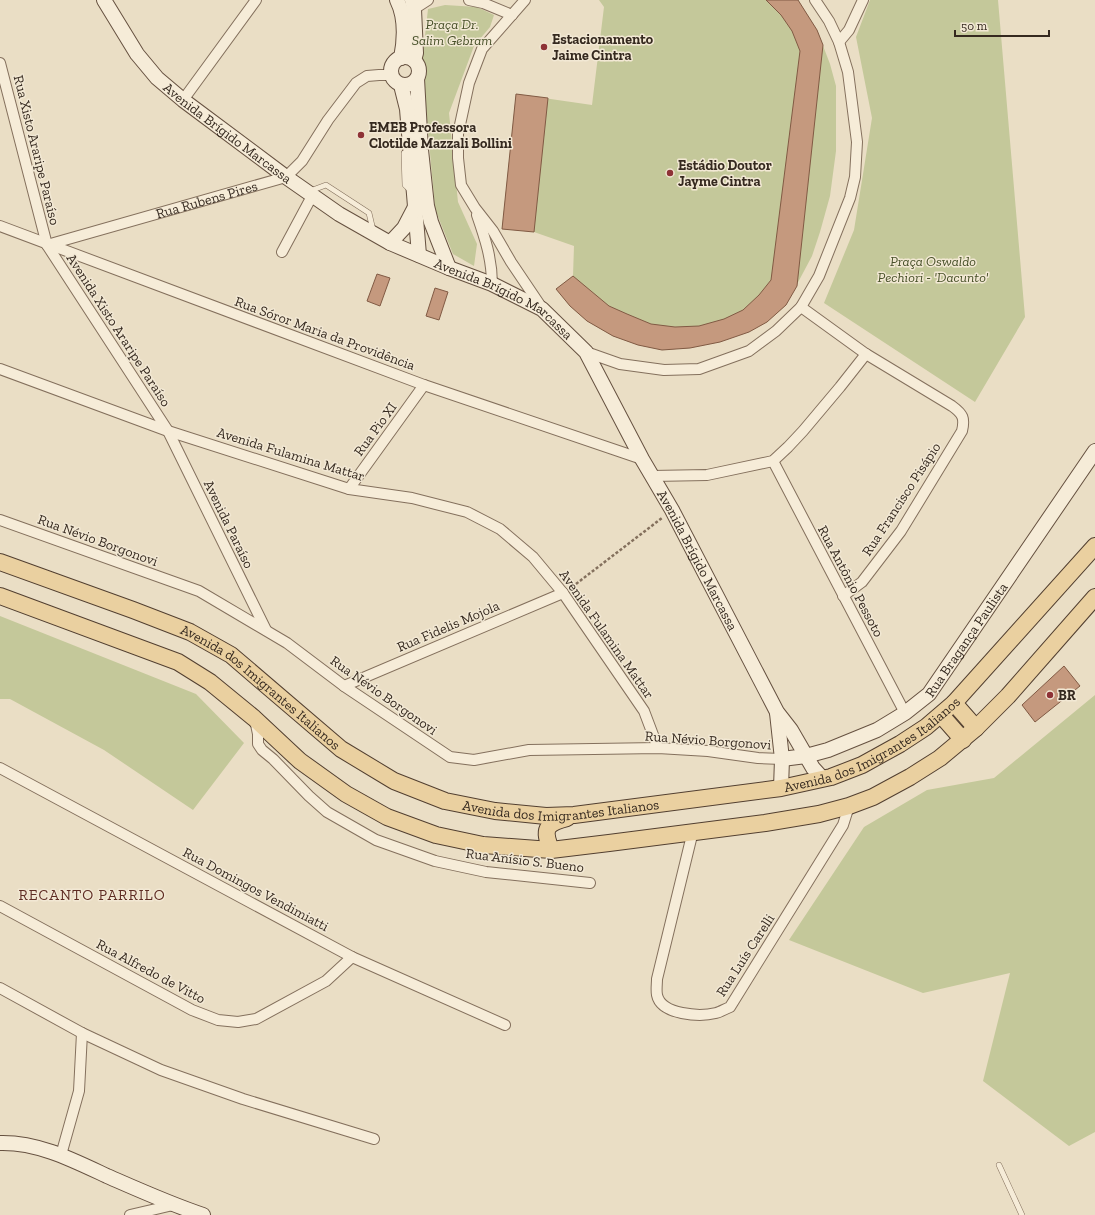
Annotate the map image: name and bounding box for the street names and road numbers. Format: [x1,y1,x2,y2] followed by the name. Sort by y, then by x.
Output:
[10,73,63,227] street label: Rua Xisto Araripe Paraíso
[160,79,295,187] street label: Avenida Brígido Marcassa
[154,178,260,223] street label: Rua Rubens Pires
[63,251,174,410] street label: Avenida Xisto Araripe Paraíso
[432,255,576,344] street label: Avenida Brígido Marcassa
[232,293,418,374] street label: Rua Sóror Maria da Providência
[350,399,400,459] street label: Rua Pio XI
[215,424,367,485] street label: Avenida Fulamina Mattar
[858,439,944,559] street label: Rua Francisco Pisápio
[200,477,257,571] street label: Avenida Paraíso
[653,487,741,634] street label: Avenida Brígido Marcassa
[35,511,160,570] street label: Rua Névio Borgonovi
[814,523,887,640] street label: Rua Antônio Pessoto
[556,567,658,702] street label: Avenida Fulamina Mattar
[921,579,1012,700] street label: Rua Bragança Paulista
[394,597,502,656] street label: Rua Fidelis Mojola
[178,621,344,754] street label: Avenida dos Imigrantes Italianos
[327,652,440,739] street label: Rua Névio Borgonovi
[782,694,964,796] street label: Avenida dos Imigrantes Italianos
[644,728,772,753] street label: Rua Névio Borgonovi
[461,796,660,825] street label: Avenida dos Imigrantes Italianos
[180,844,332,935] street label: Rua Domingos Vendimiatti
[465,845,585,876] street label: Rua Anísio S. Bueno
[713,911,778,1000] street label: Rua Luís Carelli
[93,936,208,1007] street label: Rua Alfredo de Vitto

